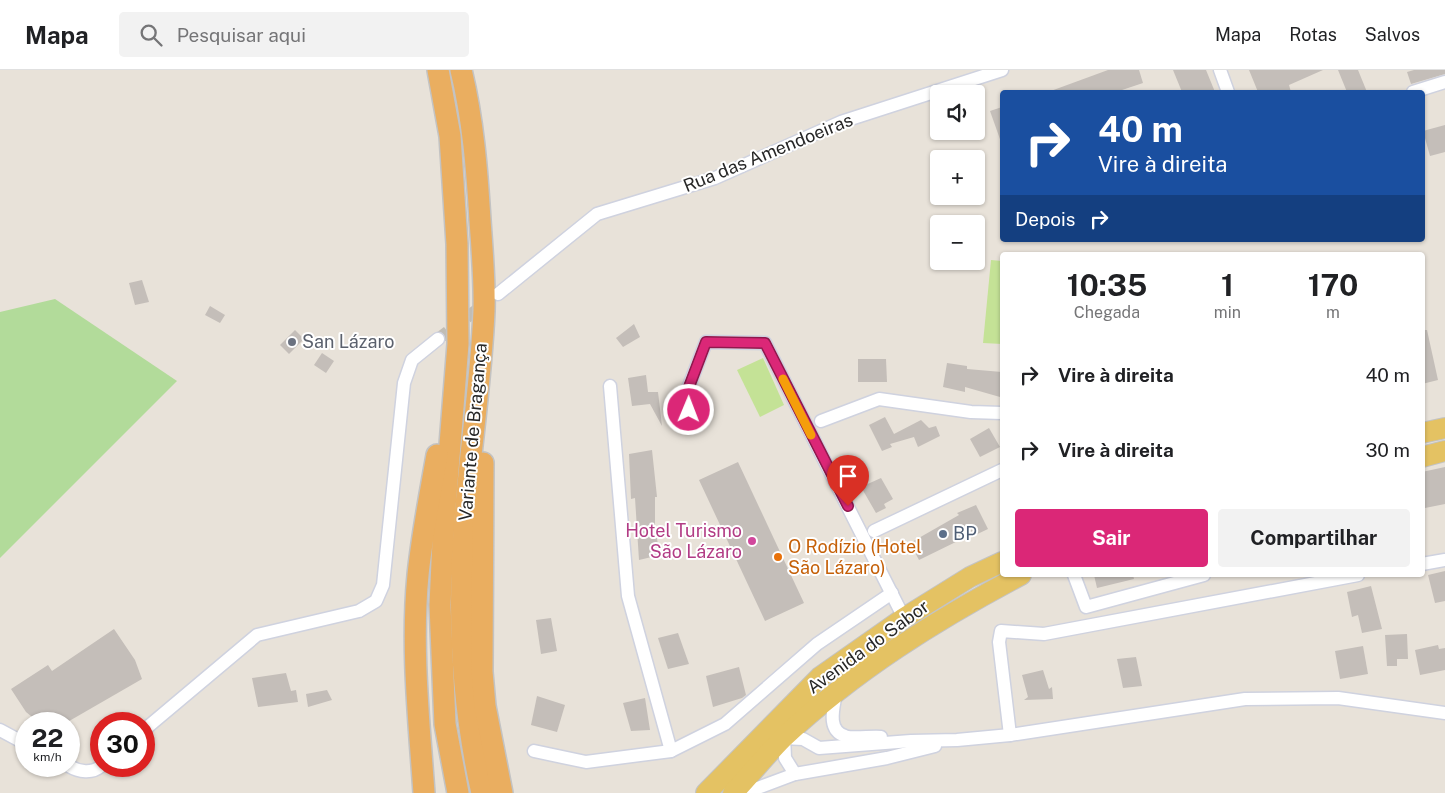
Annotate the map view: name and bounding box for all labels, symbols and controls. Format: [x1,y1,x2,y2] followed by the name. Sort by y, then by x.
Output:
[119,12,469,57] search box
[25,21,89,49] text: Mapa
[137,21,165,49] icon: search
[177,24,306,46] text: Pesquisar aqui
[1215,24,1261,45] text: Mapa
[1289,24,1337,45] text: Rotas
[1365,24,1420,45] text: Salvos
[930,85,985,270] map controls
[930,85,985,140] button: sound
[680,109,856,196] street label: Rua das Amendoeiras
[1098,109,1183,150] text: 40 m
[1015,110,1080,175] icon: right
[930,150,985,205] button: +
[1098,151,1228,177] text: Vire à direita
[1085,205,1113,233] icon: right
[1015,208,1075,230] text: Depois
[930,215,985,270] button: −
[1067,267,1147,303] text: 10:35
[1221,267,1234,303] text: 1
[1308,267,1358,303] text: 170
[1074,303,1140,322] text: Chegada
[1214,303,1241,322] text: min
[1326,303,1340,322] text: m
[302,331,395,352] place label: San Lázaro
[286,336,298,348] marker: San Lázaro
[454,342,491,522] street label: Variante de Bragança
[1015,361,1043,389] icon: right
[1058,364,1174,386] text: Vire à direita
[1365,364,1410,386] text: 40 m
[662,383,714,435] position arrow
[1015,436,1043,464] icon: right
[1058,439,1174,461] text: Vire à direita
[1365,439,1410,461] text: 30 m
[827,455,869,506] pin
[834,462,862,490] icon: arrive
[1015,509,1208,567] button: Sair
[1218,509,1410,567] button: Compartilhar
[625,520,742,562] place label: Hotel Turismo São Lázaro
[953,523,977,544] place label: BP
[937,528,949,540] marker: BP
[746,535,758,547] marker: Hotel Turismo São Lázaro
[788,536,922,578] place label: O Rodízio (Hotel São Lázaro)
[772,551,784,563] marker: O Rodízio (Hotel São Lázaro)
[803,595,933,698] street label: Avenida do Sabor
[90,712,155,777] speed limit sign: 30
[32,723,63,753] text: 22
[33,750,62,764] text: km/h

